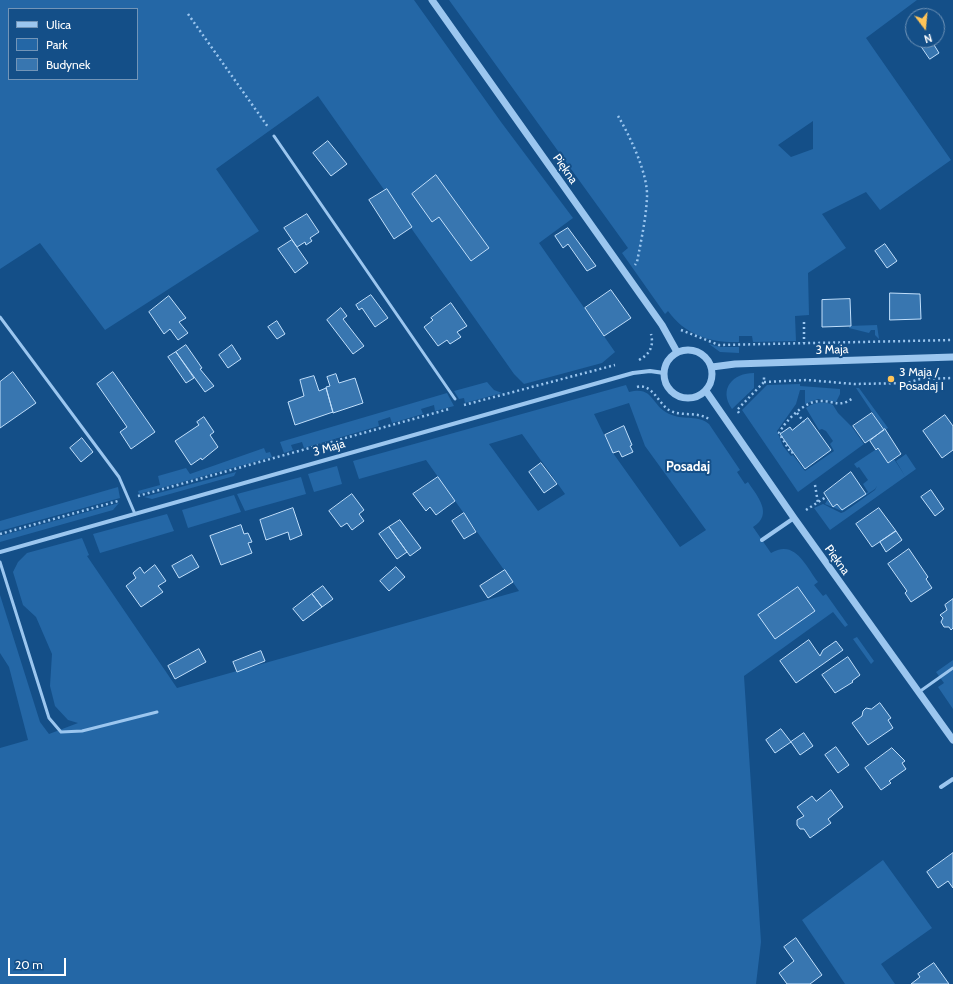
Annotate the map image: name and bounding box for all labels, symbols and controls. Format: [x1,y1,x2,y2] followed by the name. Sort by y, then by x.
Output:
[8,8,138,80] legend
[905,8,945,48] north arrow
[46,17,71,32] text: Ulica
[922,31,934,46] text: N
[46,37,68,52] text: Park
[46,57,90,72] text: Budynek
[550,151,580,187] street label: Piękna
[815,342,849,358] street label: 3 Maja
[899,365,944,393] place label: 3 Maja / Posadaj I
[886,374,896,384] marker: 3 Maja / Posadaj I
[311,437,347,459] street label: 3 Maja
[666,459,710,475] district label: Posadaj
[821,542,853,578] street label: Piękna
[10,950,68,976] scale bar
[15,957,43,972] text: 20 m

